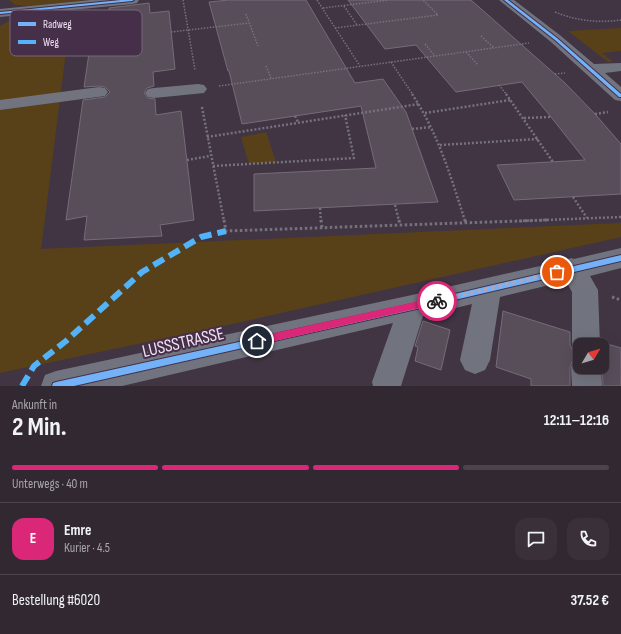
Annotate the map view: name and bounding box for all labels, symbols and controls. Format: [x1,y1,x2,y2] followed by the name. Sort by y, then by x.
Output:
[10,10,142,56] legend
[43,18,72,31] text: Radweg
[43,36,59,49] text: Weg
[540,255,574,289] pin
[546,261,568,283] icon: bag
[417,281,457,321] courier
[426,290,448,312] icon: bike
[140,323,226,362] street label: LUSSSTRASSE
[240,324,274,358] pin
[246,330,268,352] icon: home
[573,338,609,374] north arrow
[573,338,609,374] map controls
[12,397,57,413] text: Ankunft in
[544,411,609,430] text: 12:11–12:16
[12,412,67,443] text: 2 Min.
[12,476,88,492] text: Unterwegs · 40 m
[515,518,557,560] button: chat
[567,518,609,560] button: phone
[64,521,91,540] text: Emre
[30,529,36,548] text: E
[64,540,110,556] text: Kurier · 4.5
[12,591,100,610] text: Bestellung #6020
[571,591,609,610] text: 37.52 €

